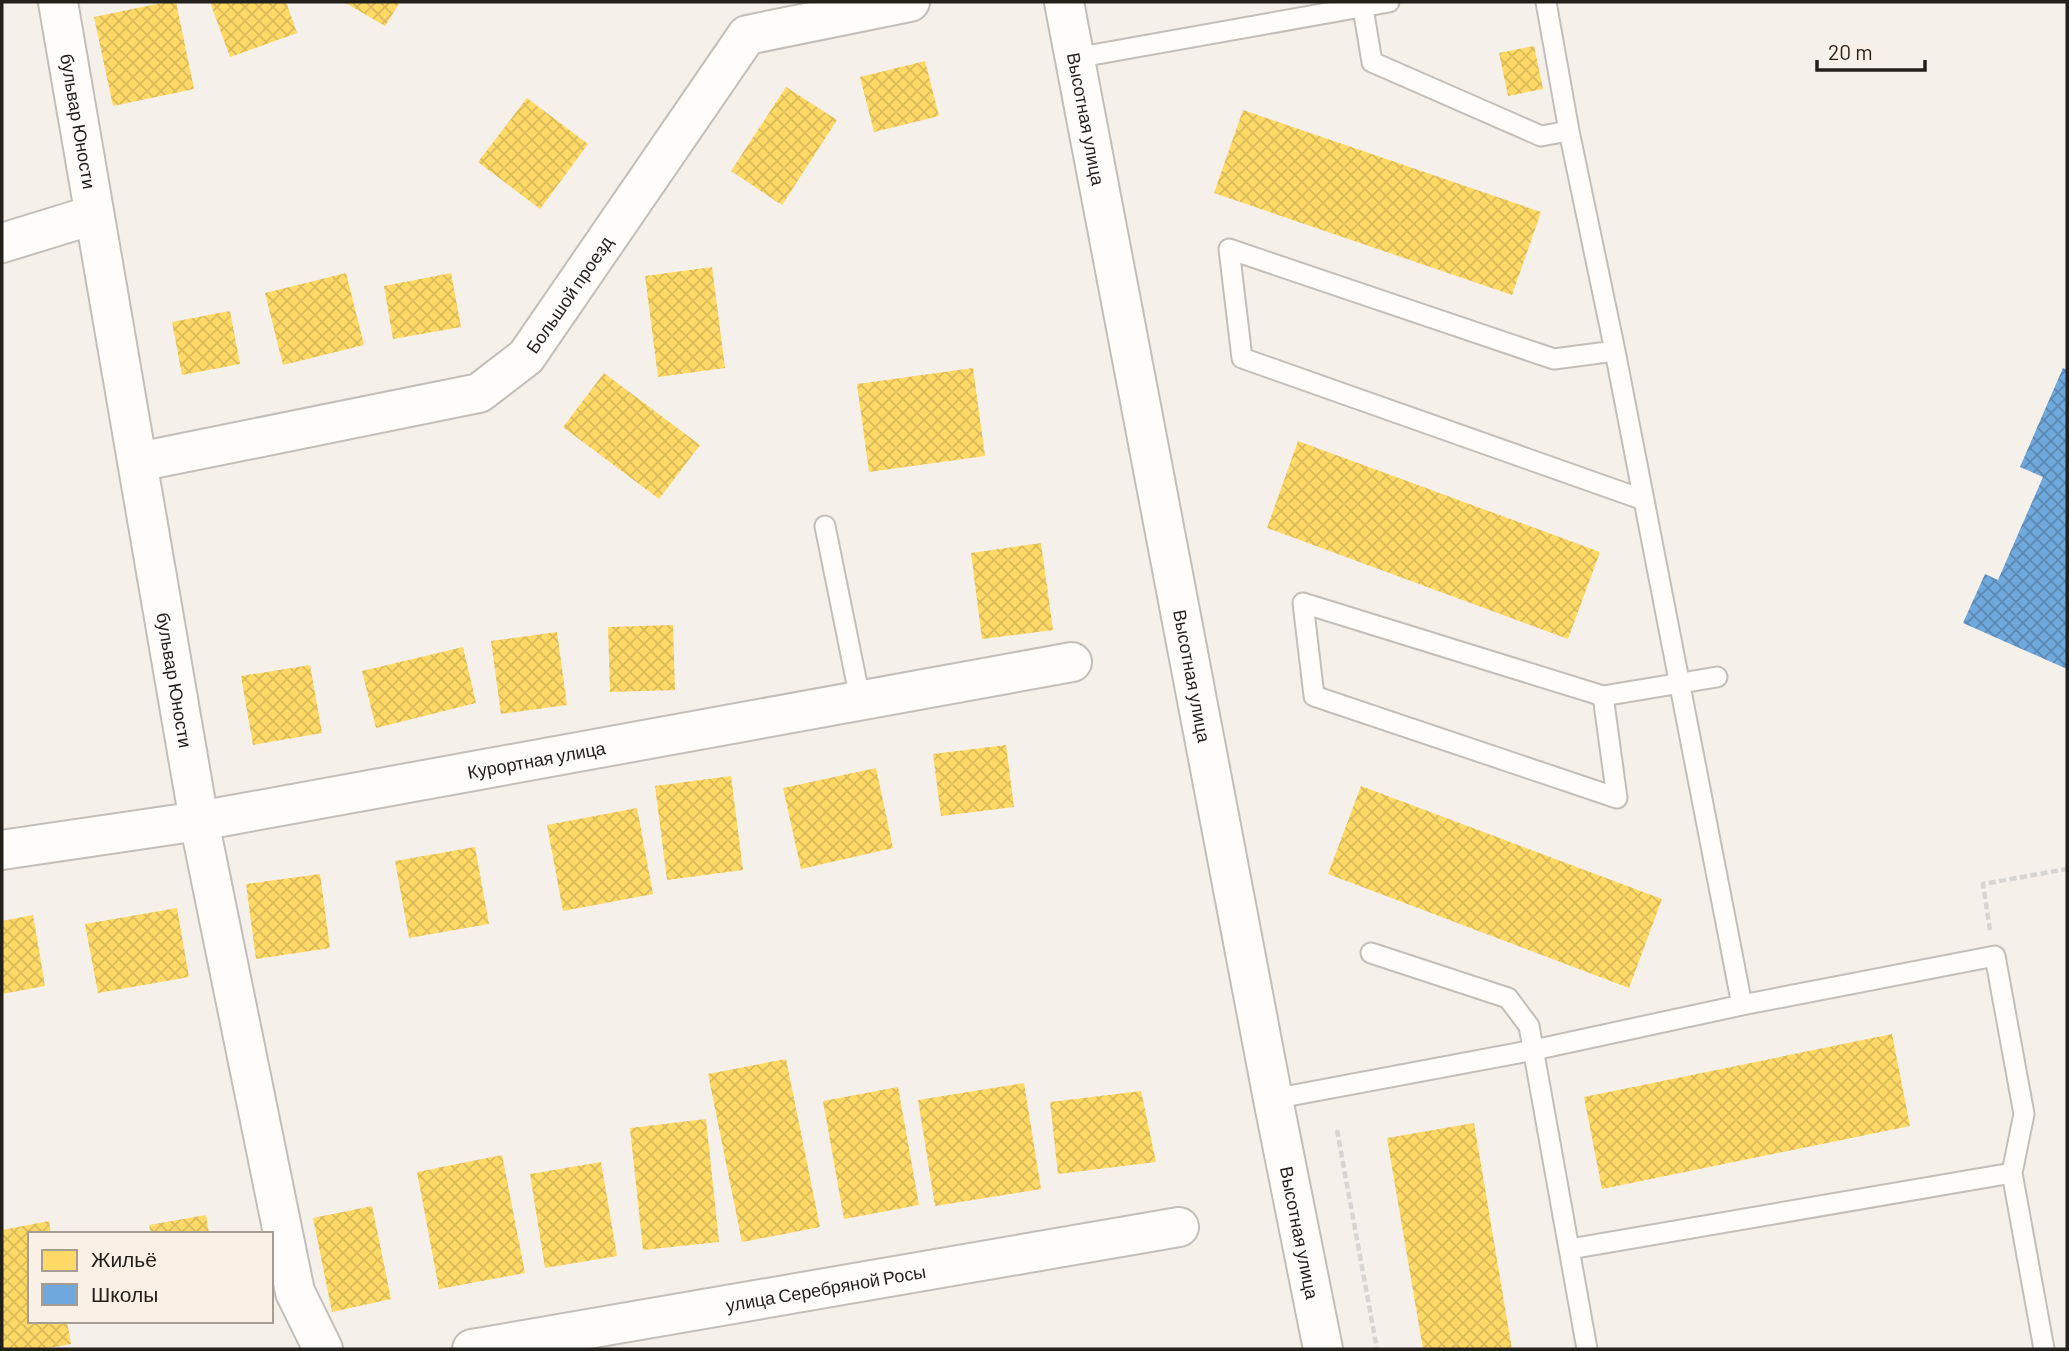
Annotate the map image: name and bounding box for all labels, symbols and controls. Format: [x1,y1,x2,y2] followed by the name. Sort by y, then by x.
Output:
[1817,28,1926,72] scale bar
[1828,39,1873,64] text: 20 m
[1063,51,1110,188] street label: Высотная улица
[56,52,101,191] street label: бульвар Юности
[521,231,617,357] street label: Большой проезд
[1169,608,1216,745] street label: Высотная улица
[152,611,197,749] street label: бульвар Юности
[465,736,608,783] street label: Курортная улица
[1276,1164,1324,1302] street label: Высотная улица
[28,1232,273,1323] legend
[91,1246,157,1271] text: Жильё
[724,1260,927,1316] street label: улица Серебряной Росы
[91,1281,158,1306] text: Школы

